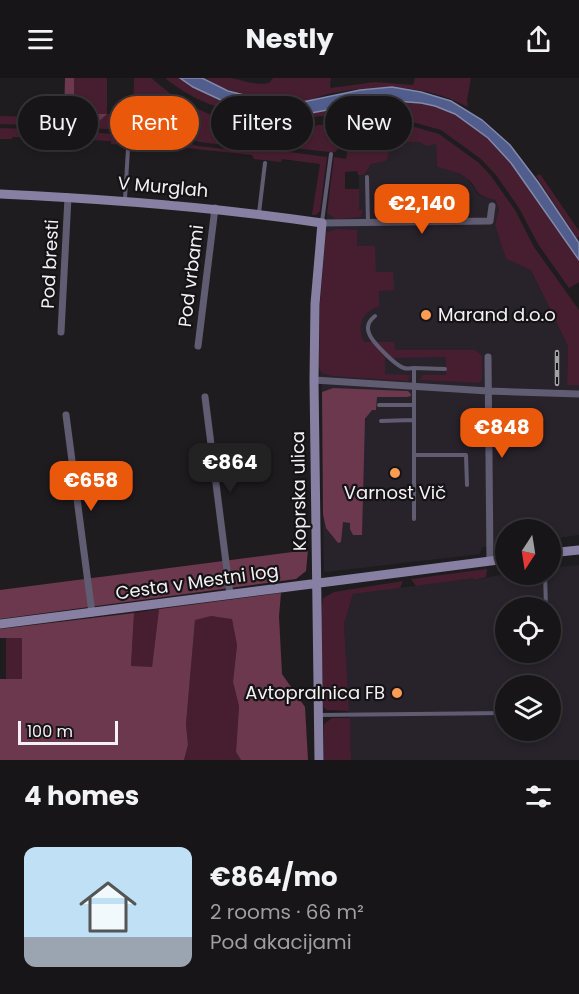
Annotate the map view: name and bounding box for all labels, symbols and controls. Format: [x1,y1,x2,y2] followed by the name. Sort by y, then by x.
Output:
[246,20,334,57] text: Nestly
[24,23,57,56] icon: menu
[522,23,555,56] icon: share
[18,96,98,150] chip: Buy
[110,96,199,150] chip: Rent
[211,96,313,150] chip: Filters
[325,96,412,150] chip: New
[117,170,209,203] street label: V Murglah
[373,184,471,235] pin: €2,140
[388,189,456,217] text: €2,140
[35,219,64,309] street label: Pod bresti
[172,223,209,329] street label: Pod vrbami
[438,302,556,327] place label: Marand d.o.o
[419,308,433,322] marker: Marand d.o.o
[466,408,538,459] pin: €848
[474,413,530,441] text: €848
[285,431,312,551] street label: Koprska ulica
[194,443,266,494] pin: €864
[202,448,258,476] text: €864
[55,461,127,512] pin: €658
[64,466,118,494] text: €658
[388,466,402,480] marker: Varnost Vič
[344,480,446,505] place label: Varnost Vič
[495,519,561,585] north arrow
[495,519,561,741] map controls
[114,558,280,605] street label: Cesta v Mestni log
[495,597,561,663] button: locate
[495,675,561,741] button: layers
[245,680,385,705] place label: Avtopralnica FB
[390,686,404,700] marker: Avtopralnica FB
[18,718,118,746] scale bar
[27,720,73,743] text: 100 m
[24,778,139,814] text: 4 homes
[522,780,555,813] icon: filters
[210,859,338,895] text: €864/mo
[72,871,144,943] icon: home
[210,898,364,926] text: 2 rooms · 66 m²
[210,928,352,956] text: Pod akacijami

